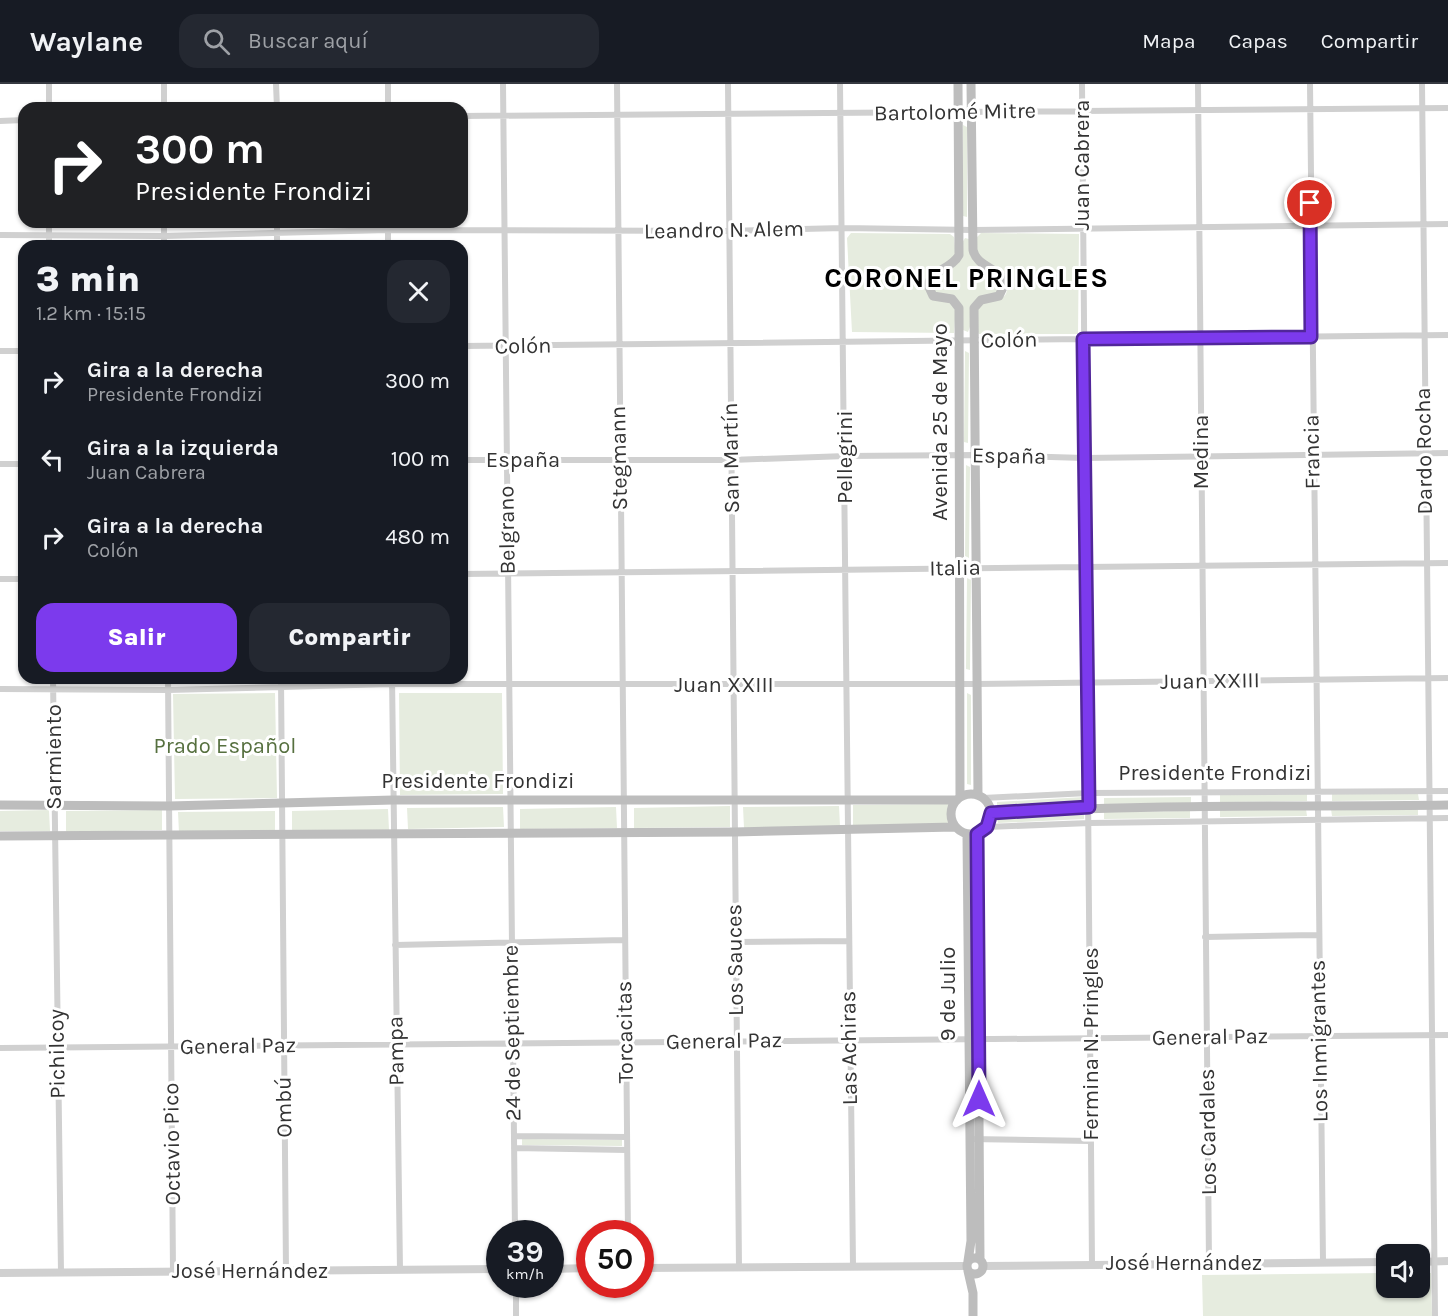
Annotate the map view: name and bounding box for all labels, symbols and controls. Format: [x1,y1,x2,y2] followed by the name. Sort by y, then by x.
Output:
[179,14,599,68] search box
[30,25,143,58] text: Waylane
[200,25,233,58] icon: search
[248,28,368,54] text: Buscar aquí
[1142,29,1196,53] text: Mapa
[1229,29,1288,53] text: Capas
[1321,29,1418,53] text: Compartir
[874,98,1036,126] street label: Bartolomé Mitre
[1069,100,1095,230] street label: Juan Cabrera
[135,124,265,174] text: 300 m
[36,126,114,204] icon: right
[135,175,372,207] text: Presidente Frondizi
[1284,177,1335,228] pin
[1293,186,1326,219] icon: arrive
[644,216,804,244] street label: Leandro N. Alem
[36,258,140,300] text: 3 min
[387,260,450,323] button: close
[824,261,1110,294] district label: CORONEL PRINGLES
[36,302,146,325] text: 1.2 km · 15:15
[927,323,953,521] street label: Avenida 25 de Mayo
[980,327,1038,353] street label: Colón
[494,333,552,359] street label: Colón
[87,357,263,383] text: Gira a la derecha
[36,365,69,398] icon: right
[385,368,450,394] text: 300 m
[87,383,263,406] text: Presidente Frondizi
[1410,387,1438,515] street label: Dardo Rocha
[717,402,745,514] street label: San Martín
[605,406,633,510] street label: Stegmann
[832,410,858,504] street label: Pellegrini
[1298,414,1326,490] street label: Francia
[1188,415,1214,489] street label: Medina
[87,435,279,461] text: Gira a la izquierda
[972,442,1046,470] street label: España
[36,443,69,476] icon: left
[391,446,450,472] text: 100 m
[486,447,560,473] street label: España
[87,461,206,484] text: Juan Cabrera
[493,485,521,575] street label: Belgrano
[87,513,263,539] text: Gira a la derecha
[36,521,69,554] icon: right
[385,524,450,550] text: 480 m
[87,539,139,562] text: Colón
[929,555,981,581] street label: Italia
[36,603,237,672] button: Salir
[249,603,450,672] button: Compartir
[1160,667,1260,695] street label: Juan XXIII
[674,672,774,698] street label: Juan XXIII
[41,704,67,810] street label: Sarmiento
[154,733,296,759] park label: Prado Español
[1118,760,1312,786] street label: Presidente Frondizi
[381,768,575,794] street label: Presidente Frondizi
[721,904,749,1016] street label: Los Sauces
[497,945,527,1121] street label: 24 de Septiembre
[935,947,961,1041] street label: 9 de Julio
[1078,947,1104,1141] street label: Fermina N. Pringles
[1305,960,1333,1122] street label: Los Inmigrantes
[611,980,639,1084] street label: Torcacitas
[835,990,863,1106] street label: Las Achiras
[43,1009,71,1099] street label: Pichilcoy
[382,1016,410,1086] street label: Pampa
[1152,1023,1268,1051] street label: General Paz
[666,1027,782,1055] street label: General Paz
[180,1032,296,1060] street label: General Paz
[947,1067,1011,1131] position arrow
[1194,1068,1222,1196] street label: Los Cardales
[270,1076,298,1138] street label: Ombú
[158,1082,186,1206] street label: Octavio Pico
[576,1220,654,1298] speed limit sign: 50
[507,1234,543,1270] text: 39
[1376,1244,1430,1298] map controls
[1376,1244,1430,1298] button: sound
[1106,1250,1262,1276] street label: José Hernández
[172,1258,328,1284] street label: José Hernández
[506,1265,544,1283] text: km/h

